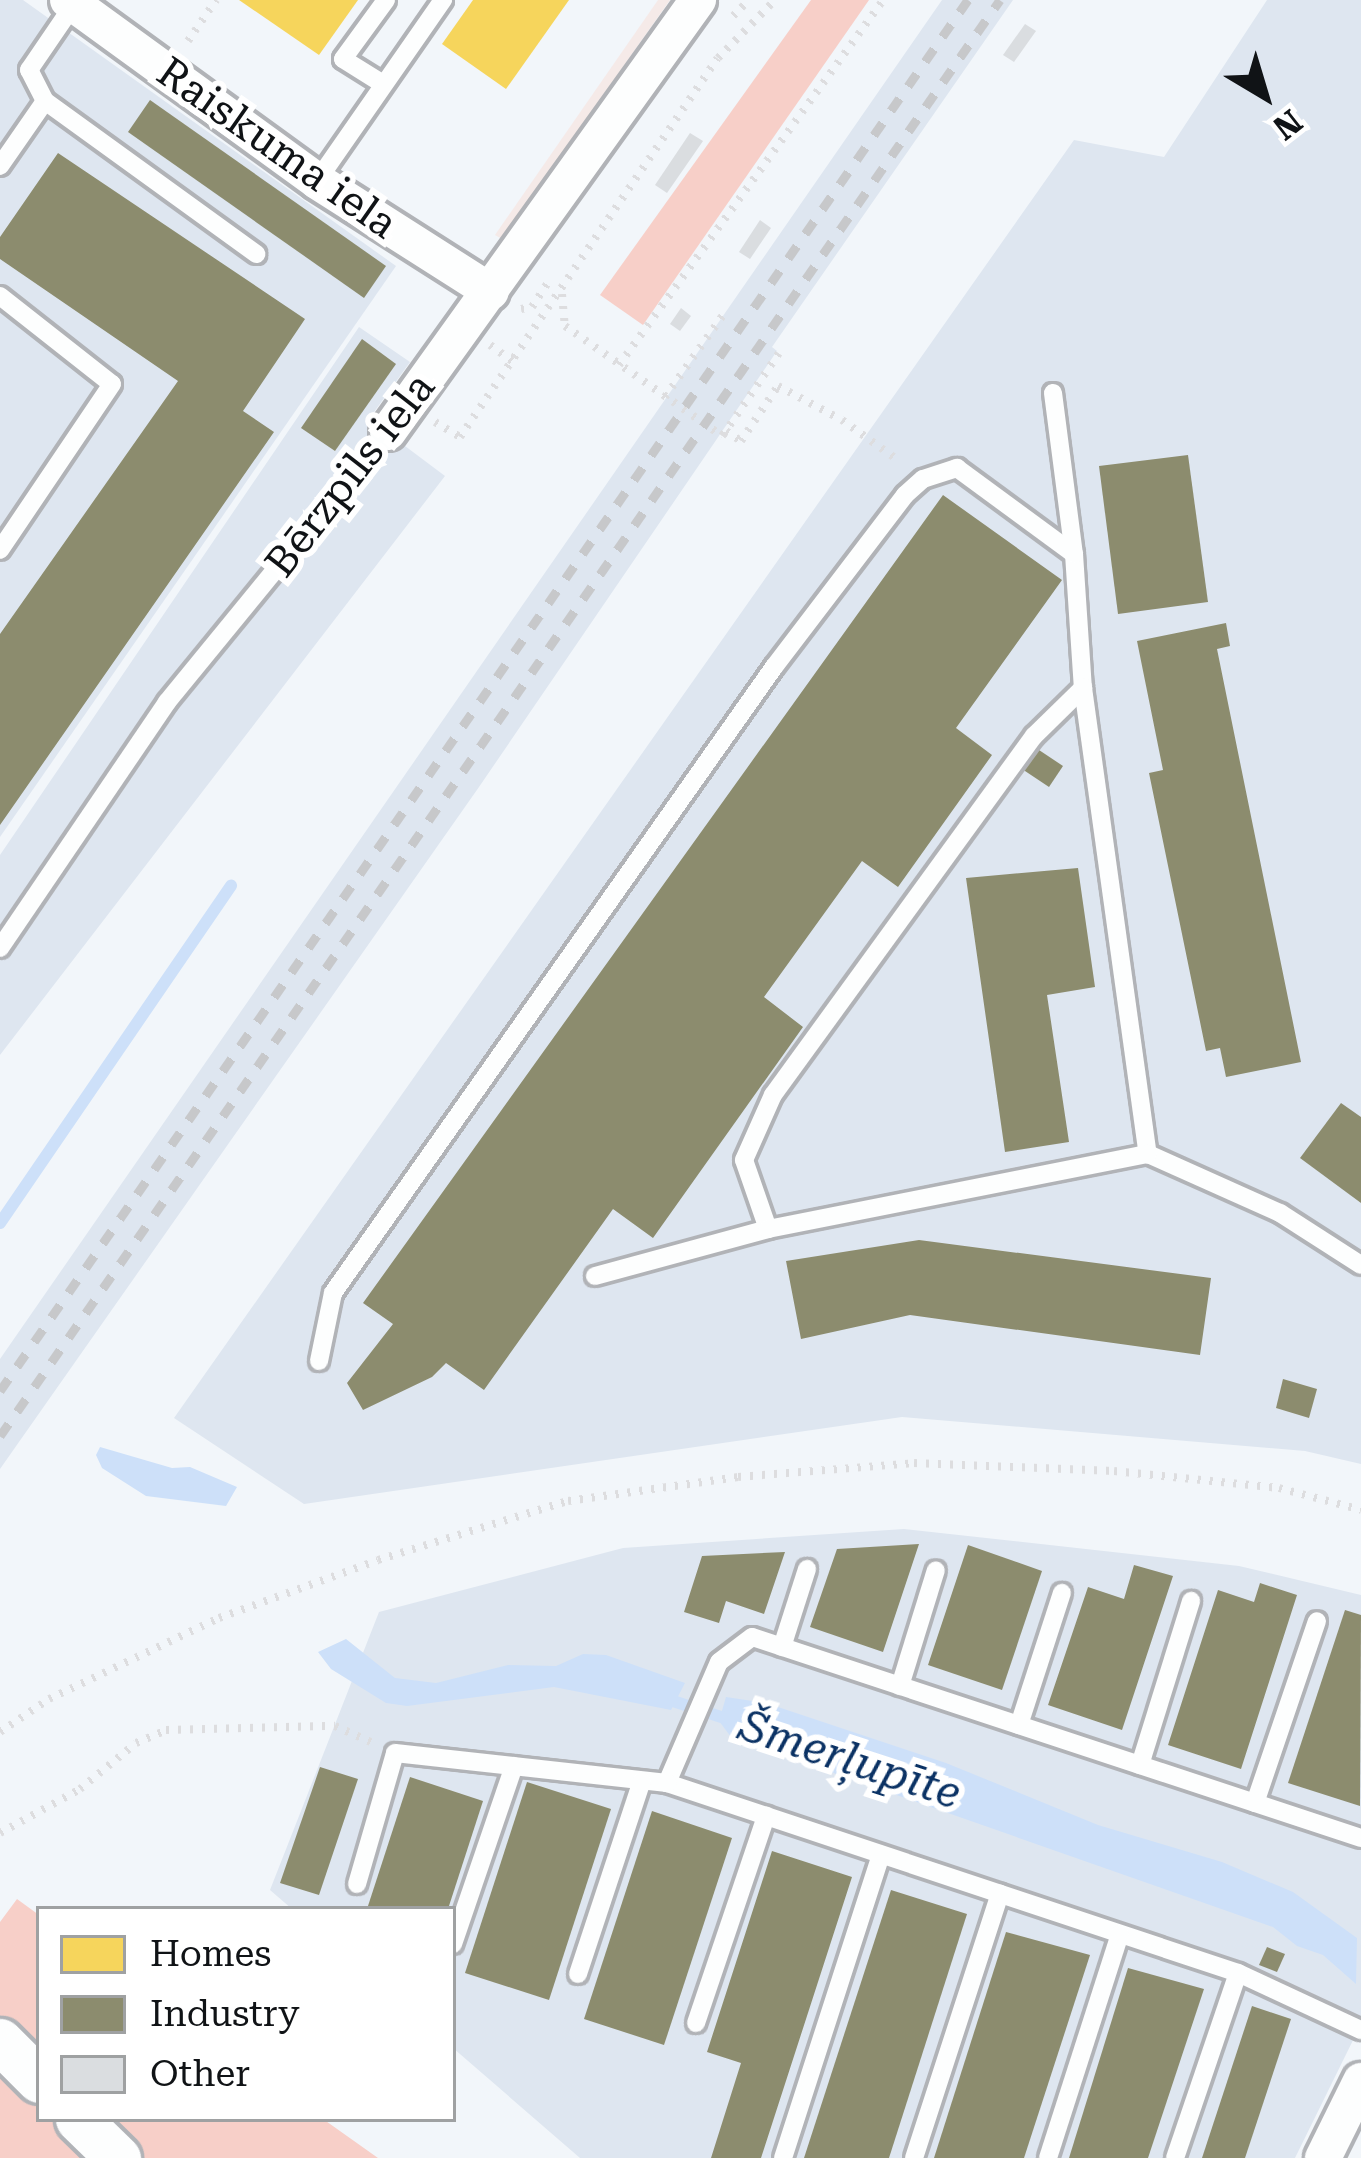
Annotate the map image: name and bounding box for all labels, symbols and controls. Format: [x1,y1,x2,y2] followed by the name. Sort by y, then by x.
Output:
[1205,36,1325,156] north arrow
[147,47,407,249] street label: Raiskuma iela
[1265,102,1309,148] text: N
[255,363,445,587] street label: Bērzpils iela
[733,1698,967,1820] water label: Šmerļupīte
[36,1906,456,2122] legend
[150,1933,271,1975] text: Homes
[150,1993,300,2035] text: Industry
[150,2053,250,2095] text: Other

